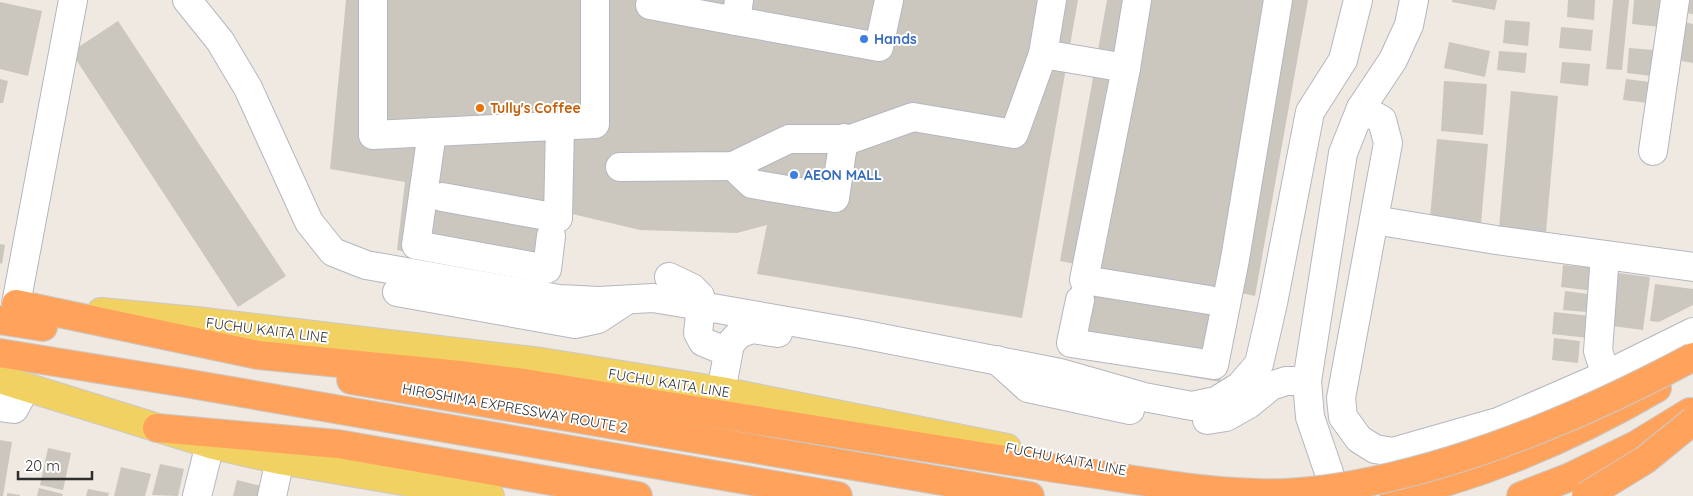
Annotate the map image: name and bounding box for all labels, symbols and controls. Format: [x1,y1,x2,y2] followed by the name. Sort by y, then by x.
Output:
[874,30,917,48] place label: Hands
[858,33,870,45] marker: Hands
[490,99,581,117] place label: Tully's Coffee
[474,102,486,114] marker: Tully's Coffee
[804,166,882,184] place label: AEON MALL
[788,169,800,181] marker: AEON MALL
[205,314,329,346] street label: FUCHU KAITA LINE
[607,365,731,401] street label: FUCHU KAITA LINE
[401,379,629,437] street label: HIROSHIMA EXPRESSWAY ROUTE 2
[1004,438,1128,480] street label: FUCHU KAITA LINE
[18,448,91,480] scale bar
[25,456,60,475] text: 20 m

